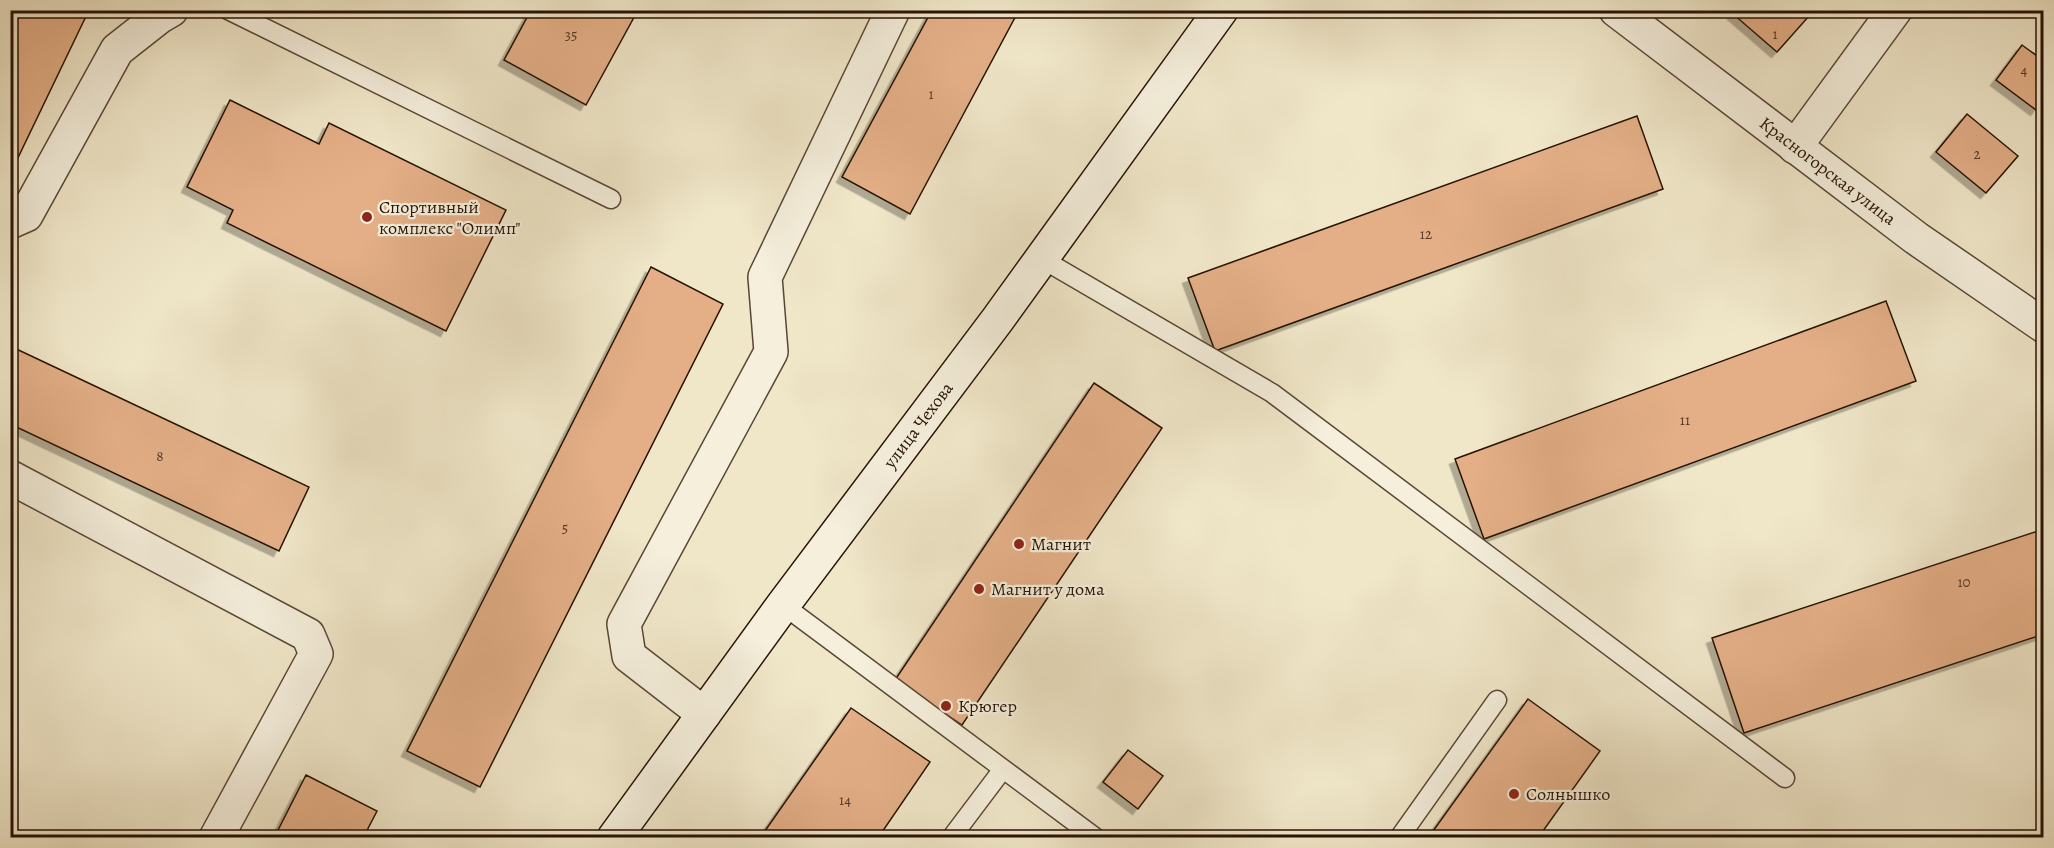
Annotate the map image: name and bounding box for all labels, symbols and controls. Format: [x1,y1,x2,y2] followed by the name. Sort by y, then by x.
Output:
[1772,24,1778,44] house number: 1
[565,25,577,45] house number: 35
[2021,60,2028,80] house number: 4
[928,84,934,104] house number: 1
[1755,111,1902,231] street label: Красногорская улица
[1973,144,1981,164] house number: 2
[379,195,521,240] place label: Спортивный комплекс "Олимп"
[360,210,374,224] marker: Спортивный комплекс "Олимп"
[1420,224,1432,244] house number: 12
[877,376,959,474] street label: улица Чехова
[1680,410,1690,430] house number: 11
[156,446,164,466] house number: 8
[562,518,568,538] house number: 5
[1031,532,1091,556] place label: Магнит
[1012,537,1026,551] marker: Магнит
[1957,572,1971,592] house number: 10
[991,577,1105,601] place label: Магнит у дома
[972,582,986,596] marker: Магнит у дома
[958,694,1017,718] place label: Крюгер
[939,699,953,713] marker: Крюгер
[1526,782,1610,806] place label: Солнышко
[1507,787,1521,801] marker: Солнышко
[839,790,851,810] house number: 14

